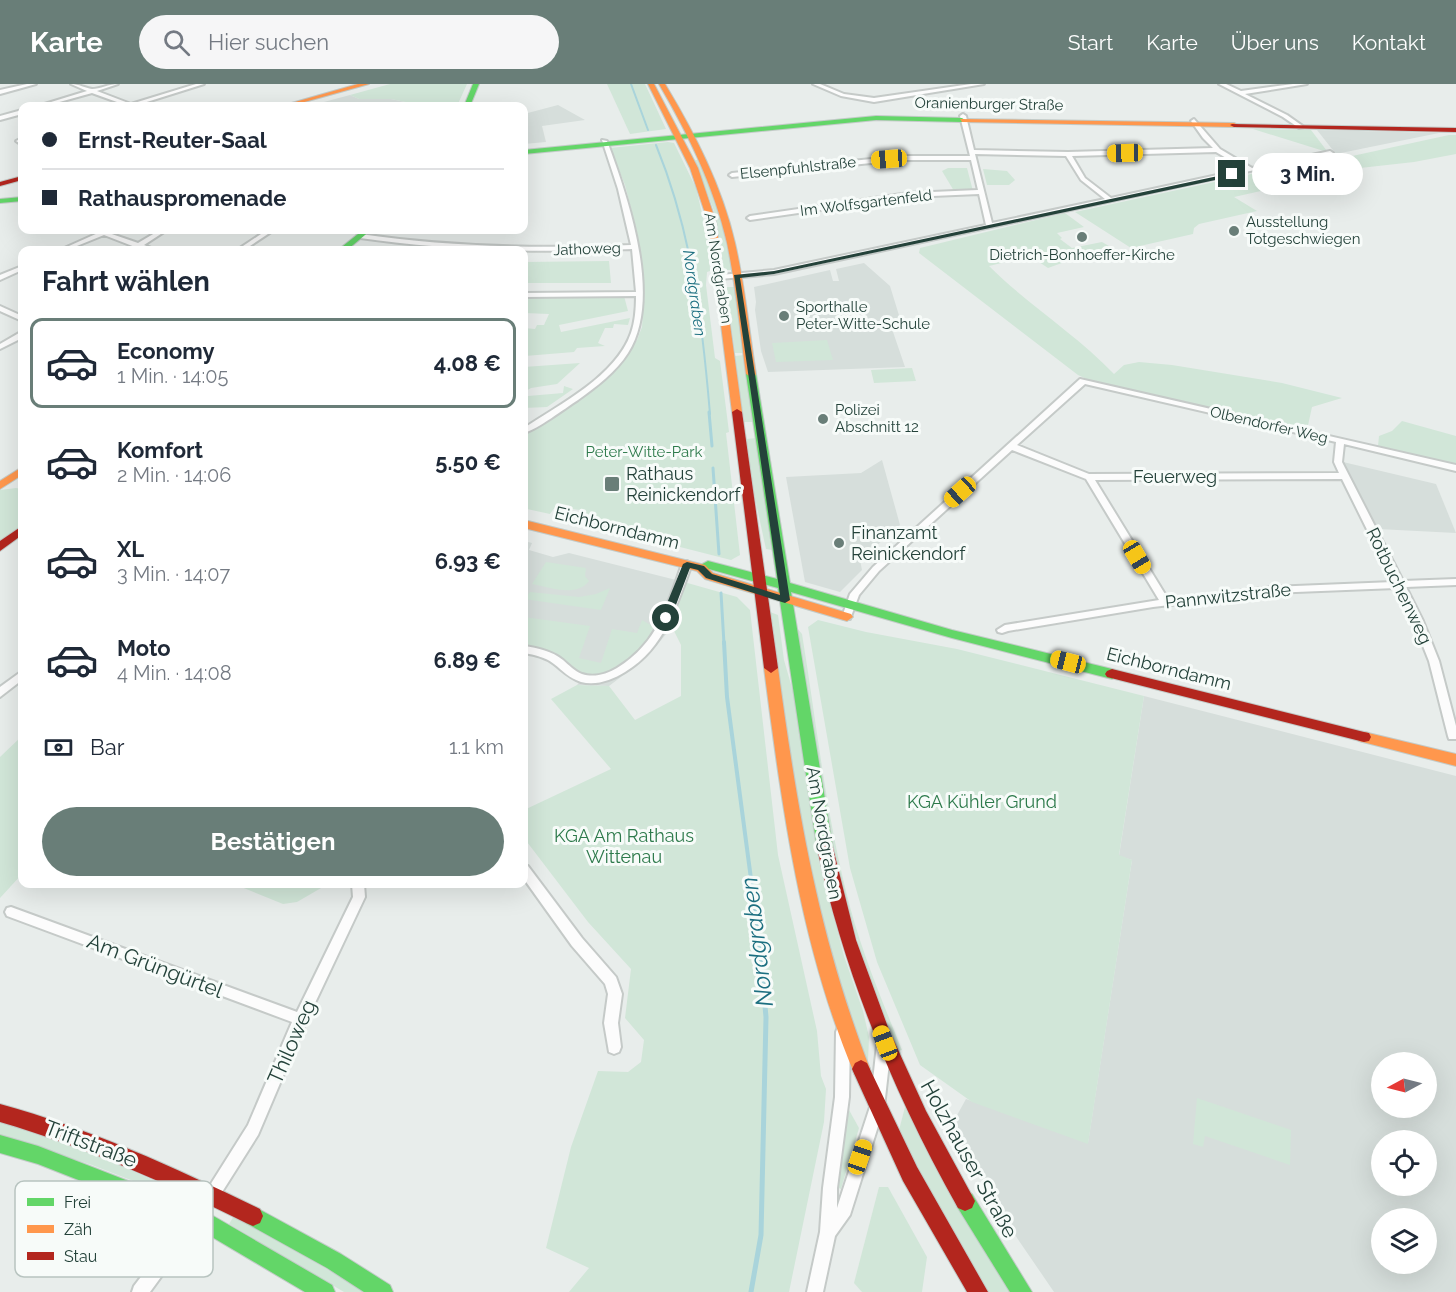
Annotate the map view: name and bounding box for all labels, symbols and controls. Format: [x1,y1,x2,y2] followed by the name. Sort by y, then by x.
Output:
[139,15,559,69] search box
[30,26,103,59] text: Karte
[160,26,193,59] icon: search
[208,29,329,55] text: Hier suchen
[1068,30,1113,55] text: Start
[1146,30,1198,55] text: Karte
[1231,30,1319,55] text: Über uns
[1352,30,1426,55] text: Kontakt
[915,94,1064,114] street label: Oranienburger Straße
[78,127,267,153] text: Ernst-Reuter-Saal
[1107,144,1143,162] car
[870,149,908,169] car
[739,153,857,183] street label: Elsenpfuhlstraße
[1253,153,1364,195] callout: 3 Min.
[1218,160,1245,187] route end
[1280,162,1335,186] text: 3 Min.
[78,185,286,211] text: Rathauspromenade
[799,186,933,220] street label: Im Wolfsgartenfeld
[700,211,736,325] street label: Am Nordgraben
[1246,213,1360,248] place label: Ausstellung Totgeschwiegen
[1227,224,1241,238] marker: Ausstellung Totgeschwiegen
[1075,230,1089,244] marker: Dietrich-Bonhoeffer-Kirche
[553,239,621,259] street label: Jathoweg
[989,246,1175,264] place label: Dietrich-Bonhoeffer-Kirche
[679,249,710,338] water label: Nordgraben
[42,266,210,297] text: Fahrt wählen
[796,298,930,333] place label: Sporthalle Peter-Witte-Schule
[777,309,791,323] marker: Sporthalle Peter-Witte-Schule
[45,336,99,390] icon: car
[117,338,215,364] text: Economy
[434,350,501,376] text: 4.08 €
[117,364,228,388] text: 1 Min. · 14:05
[835,401,919,436] place label: Polizei Abschnitt 12
[1208,403,1330,447] street label: Olbendorfer Weg
[816,412,830,426] marker: Polizei Abschnitt 12
[45,435,99,489] icon: car
[117,437,203,463] text: Komfort
[586,443,702,461] park label: Peter-Witte-Park
[435,449,501,475] text: 5.50 €
[117,463,231,487] text: 2 Min. · 14:06
[626,463,742,505] place label: Rathaus Reinickendorf
[1133,466,1217,487] street label: Feuerweg
[941,473,979,511] car
[603,475,621,493] marker: Rathaus Reinickendorf
[552,502,682,553] street label: Eichborndamm
[851,522,967,564] place label: Finanzamt Reinickendorf
[1362,524,1437,648] street label: Rotbuchenweg
[45,534,99,588] icon: car
[117,536,144,562] text: XL
[832,536,846,550] marker: Finanzamt Reinickendorf
[1120,537,1154,577] car
[435,548,501,574] text: 6.93 €
[117,562,230,586] text: 3 Min. · 14:07
[1164,578,1292,613] street label: Pannwitzstraße
[652,604,679,631] route start
[45,633,99,687] icon: car
[117,635,171,661] text: Moto
[1104,643,1234,694] street label: Eichborndamm
[434,647,501,673] text: 6.89 €
[1048,649,1088,675] car
[117,661,232,685] text: 4 Min. · 14:08
[42,731,75,764] icon: cash
[90,734,124,760] text: Bar
[449,735,504,759] text: 1.1 km
[802,765,847,901] street label: Am Nordgraben
[907,791,1057,812] park label: KGA Kühler Grund
[42,807,504,876] button: Bestätigen
[554,825,694,867] park label: KGA Am Rathaus Wittenau
[734,876,779,1009] water label: Nordgraben
[84,928,227,1003] street label: Am Grüngürtel
[262,996,321,1088] street label: Thiloweg
[870,1023,900,1063] car
[1371,1052,1437,1118] north arrow
[1371,1052,1437,1274] map controls
[916,1075,1023,1242] street label: Holzhauser Straße
[42,1115,141,1173] street label: Triftstraße
[1371,1130,1437,1196] button: locate
[846,1137,874,1177] car
[15,1181,213,1277] legend
[64,1193,91,1212] text: Frei
[1371,1208,1437,1274] button: layers
[64,1220,92,1239] text: Zäh
[64,1247,97,1266] text: Stau

